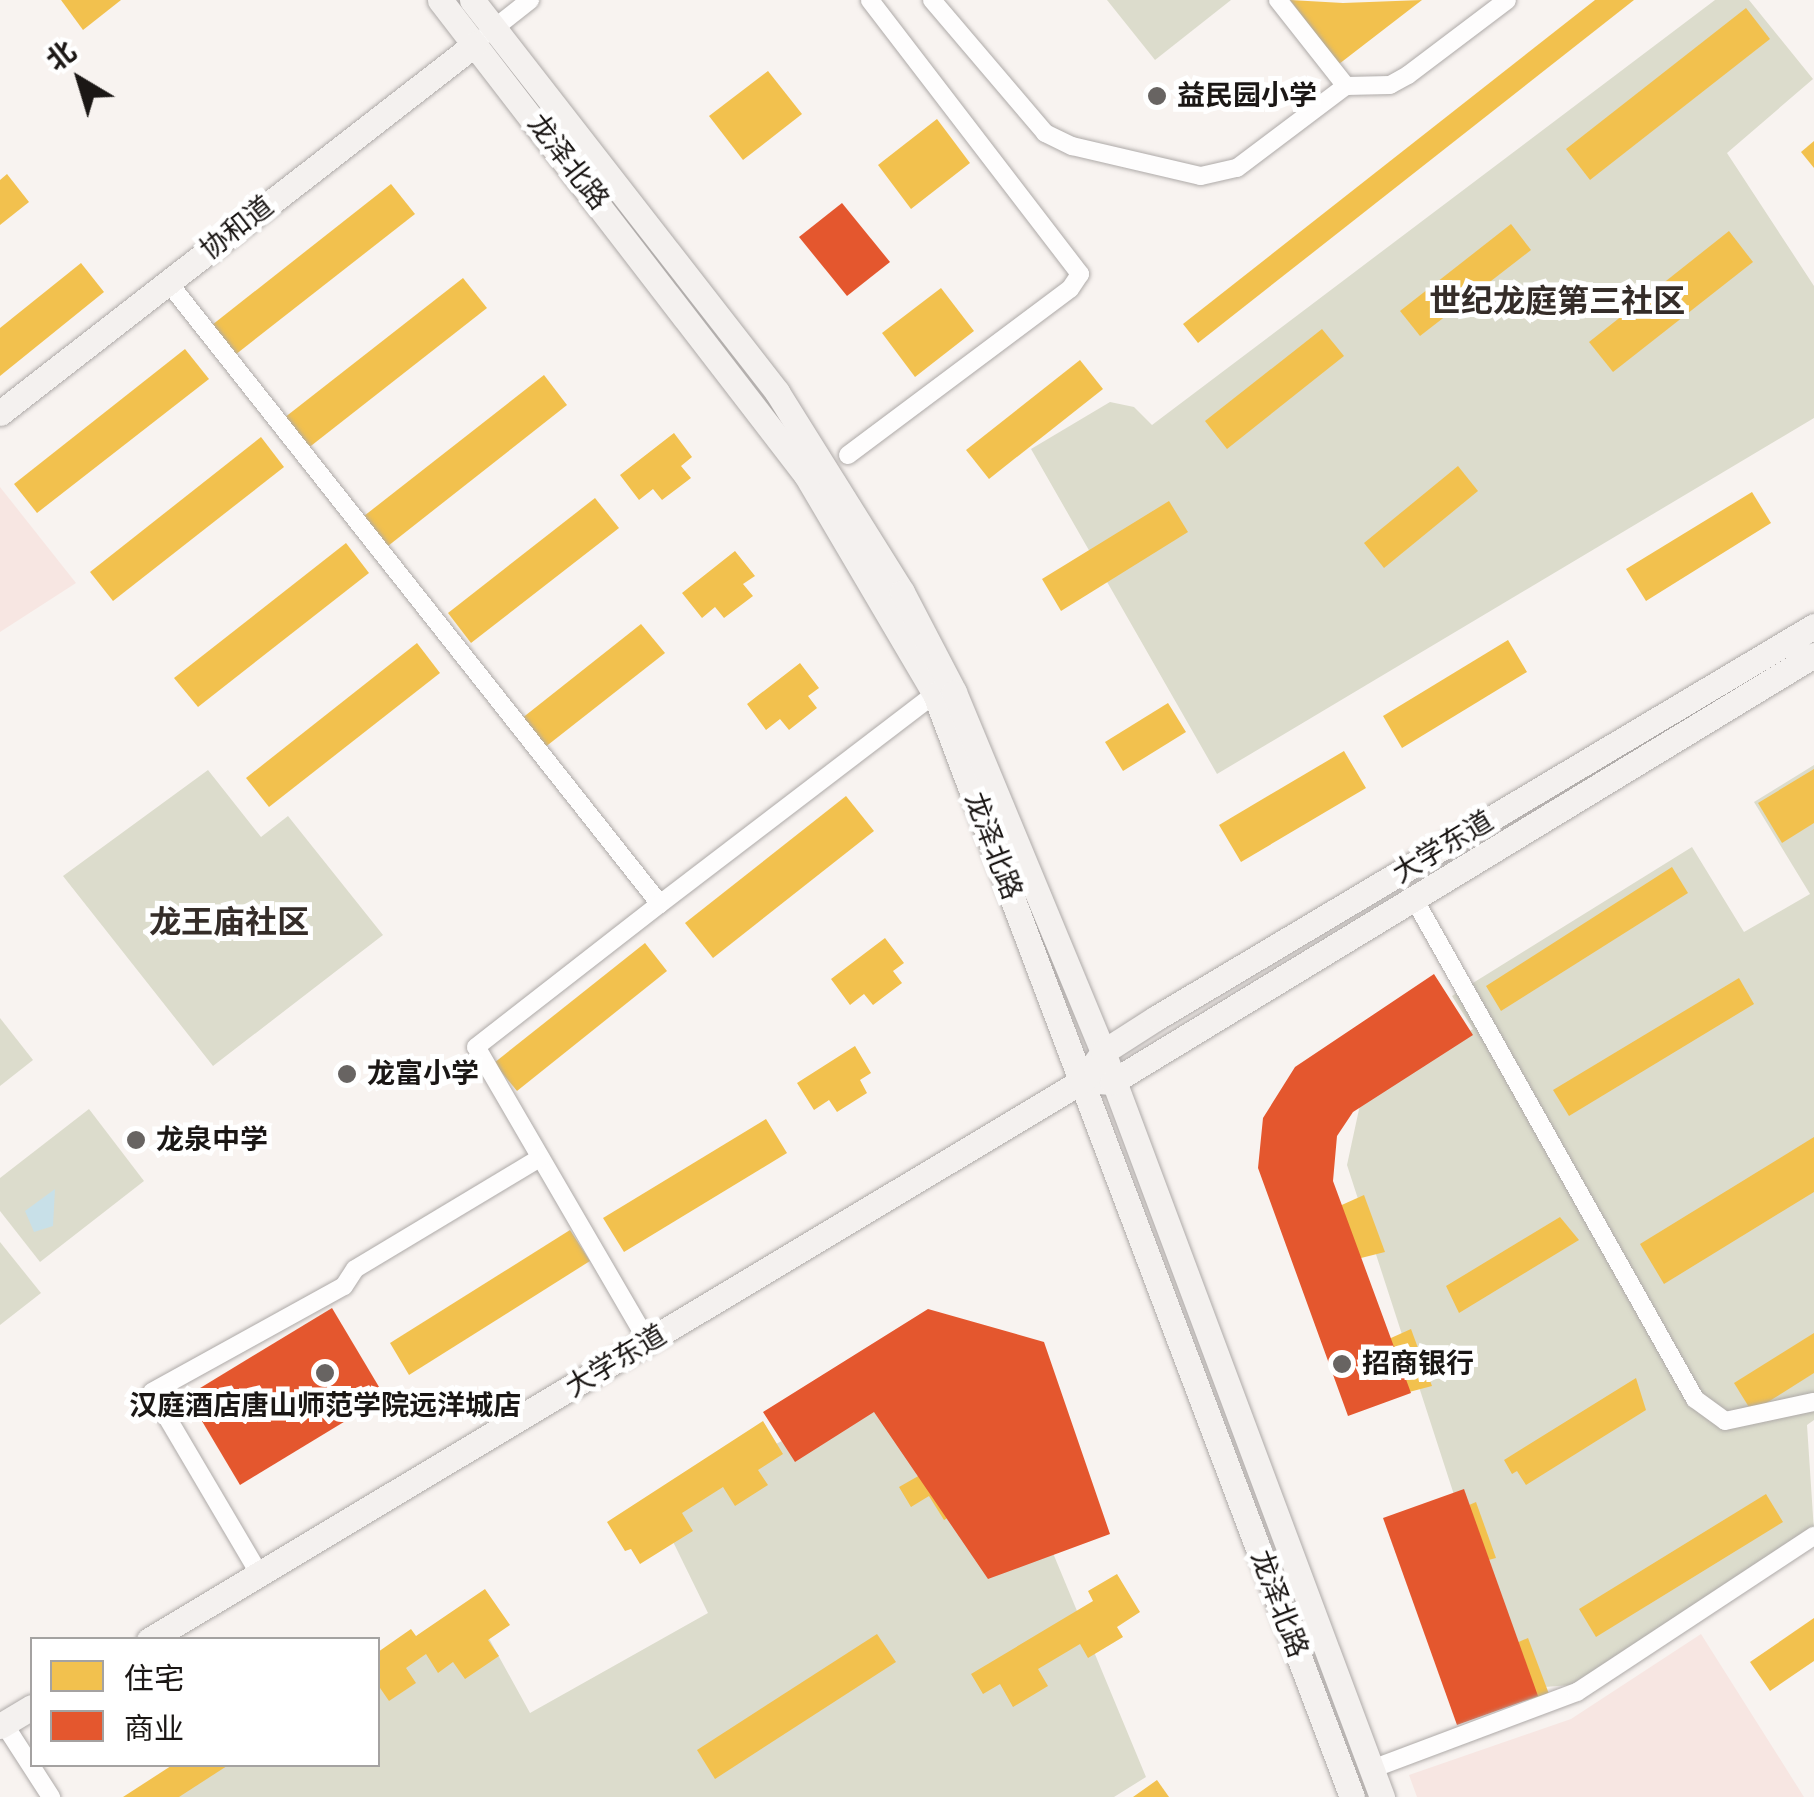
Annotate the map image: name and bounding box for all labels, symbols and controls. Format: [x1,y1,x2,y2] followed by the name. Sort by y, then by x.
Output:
[30,30,130,130] north arrow
[39,33,84,79] text: 北
[1177,79,1317,113] place label: 益民园小学
[1146,85,1168,107] marker: 益民园小学
[520,108,616,216] street label: 龙泽北路
[194,189,280,267] street label: 协和道
[1429,282,1685,320] district label: 世纪龙庭第三社区
[957,788,1029,904] street label: 龙泽北路
[1386,804,1500,890] street label: 大学东道
[149,903,309,941] district label: 龙王庙社区
[367,1057,479,1091] place label: 龙富小学
[336,1063,358,1085] marker: 龙富小学
[156,1123,268,1157] place label: 龙泉中学
[125,1129,147,1151] marker: 龙泉中学
[559,1318,673,1404] street label: 大学东道
[1362,1347,1474,1381] place label: 招商银行
[1331,1353,1353,1375] marker: 招商银行
[314,1362,336,1384] marker: 汉庭酒店唐山师范学院远洋城店
[129,1389,521,1423] place label: 汉庭酒店唐山师范学院远洋城店
[1243,1546,1315,1662] street label: 龙泽北路
[30,1637,380,1767] legend
[124,1659,184,1698] text: 住宅
[124,1709,184,1748] text: 商业

